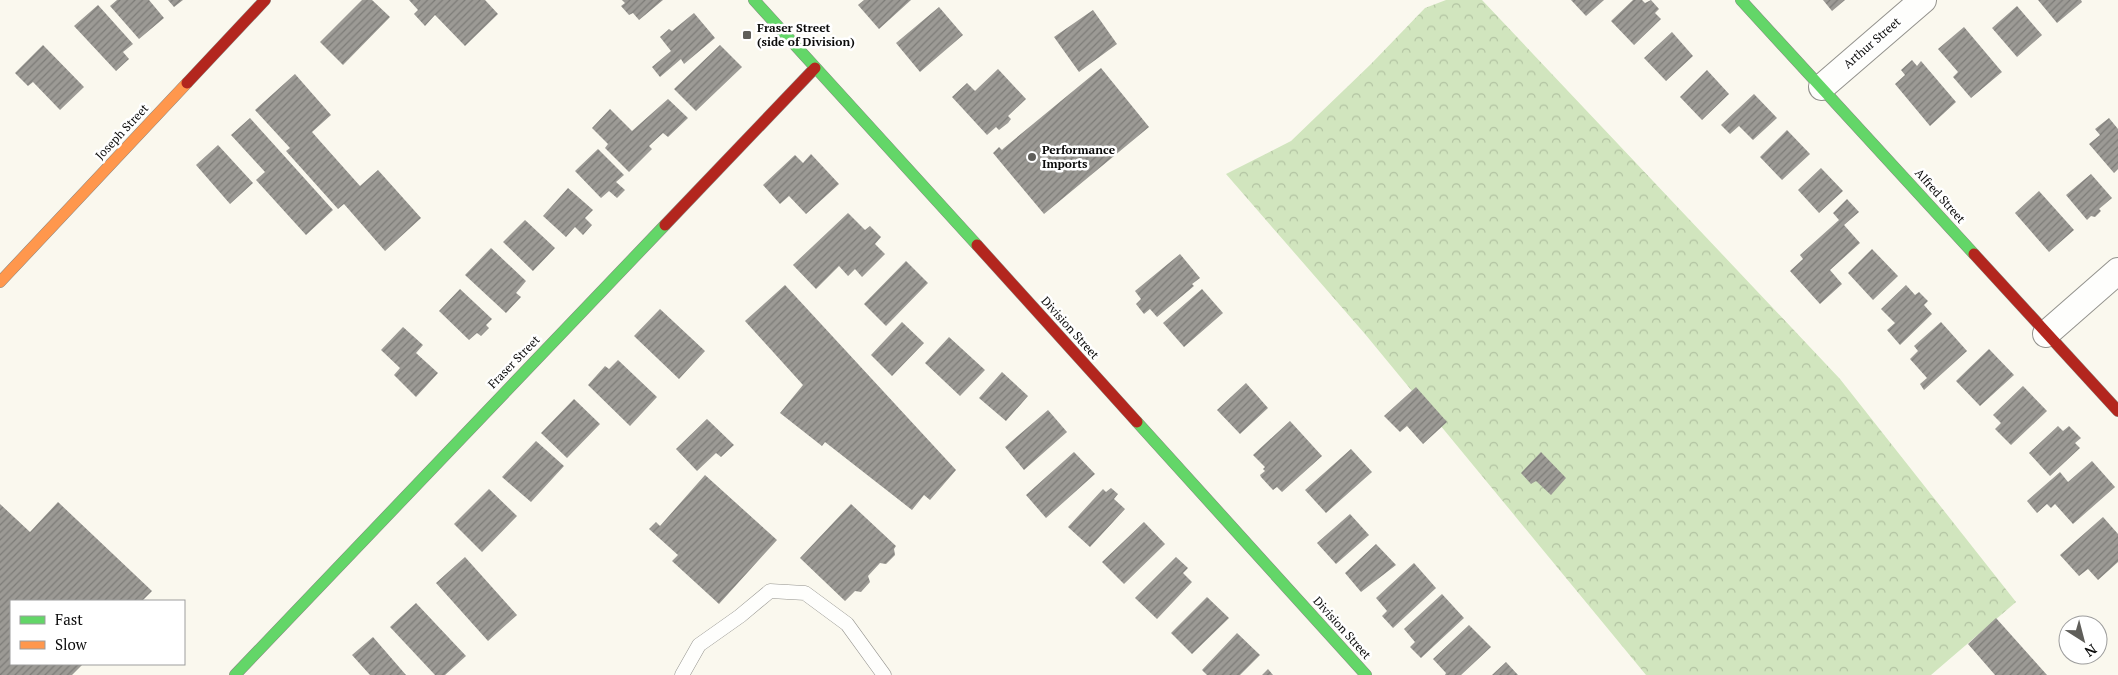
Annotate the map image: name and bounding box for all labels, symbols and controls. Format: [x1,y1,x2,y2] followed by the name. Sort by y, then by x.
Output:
[1840,13,1904,71] street label: Arthur Street
[757,20,855,49] place label: Fraser Street (side of Division)
[741,29,753,41] marker: Fraser Street (side of Division)
[92,100,152,163] street label: Joseph Street
[1042,142,1116,171] place label: Performance Imports
[1026,151,1038,163] marker: Performance Imports
[1912,165,1969,226] street label: Alfred Street
[1038,293,1103,363] street label: Division Street
[485,332,543,391] street label: Fraser Street
[1310,593,1375,663] street label: Division Street
[10,600,185,665] legend
[55,609,83,629] text: Fast
[2058,615,2108,665] north arrow
[55,634,88,654] text: Slow
[2081,640,2101,662] text: N

